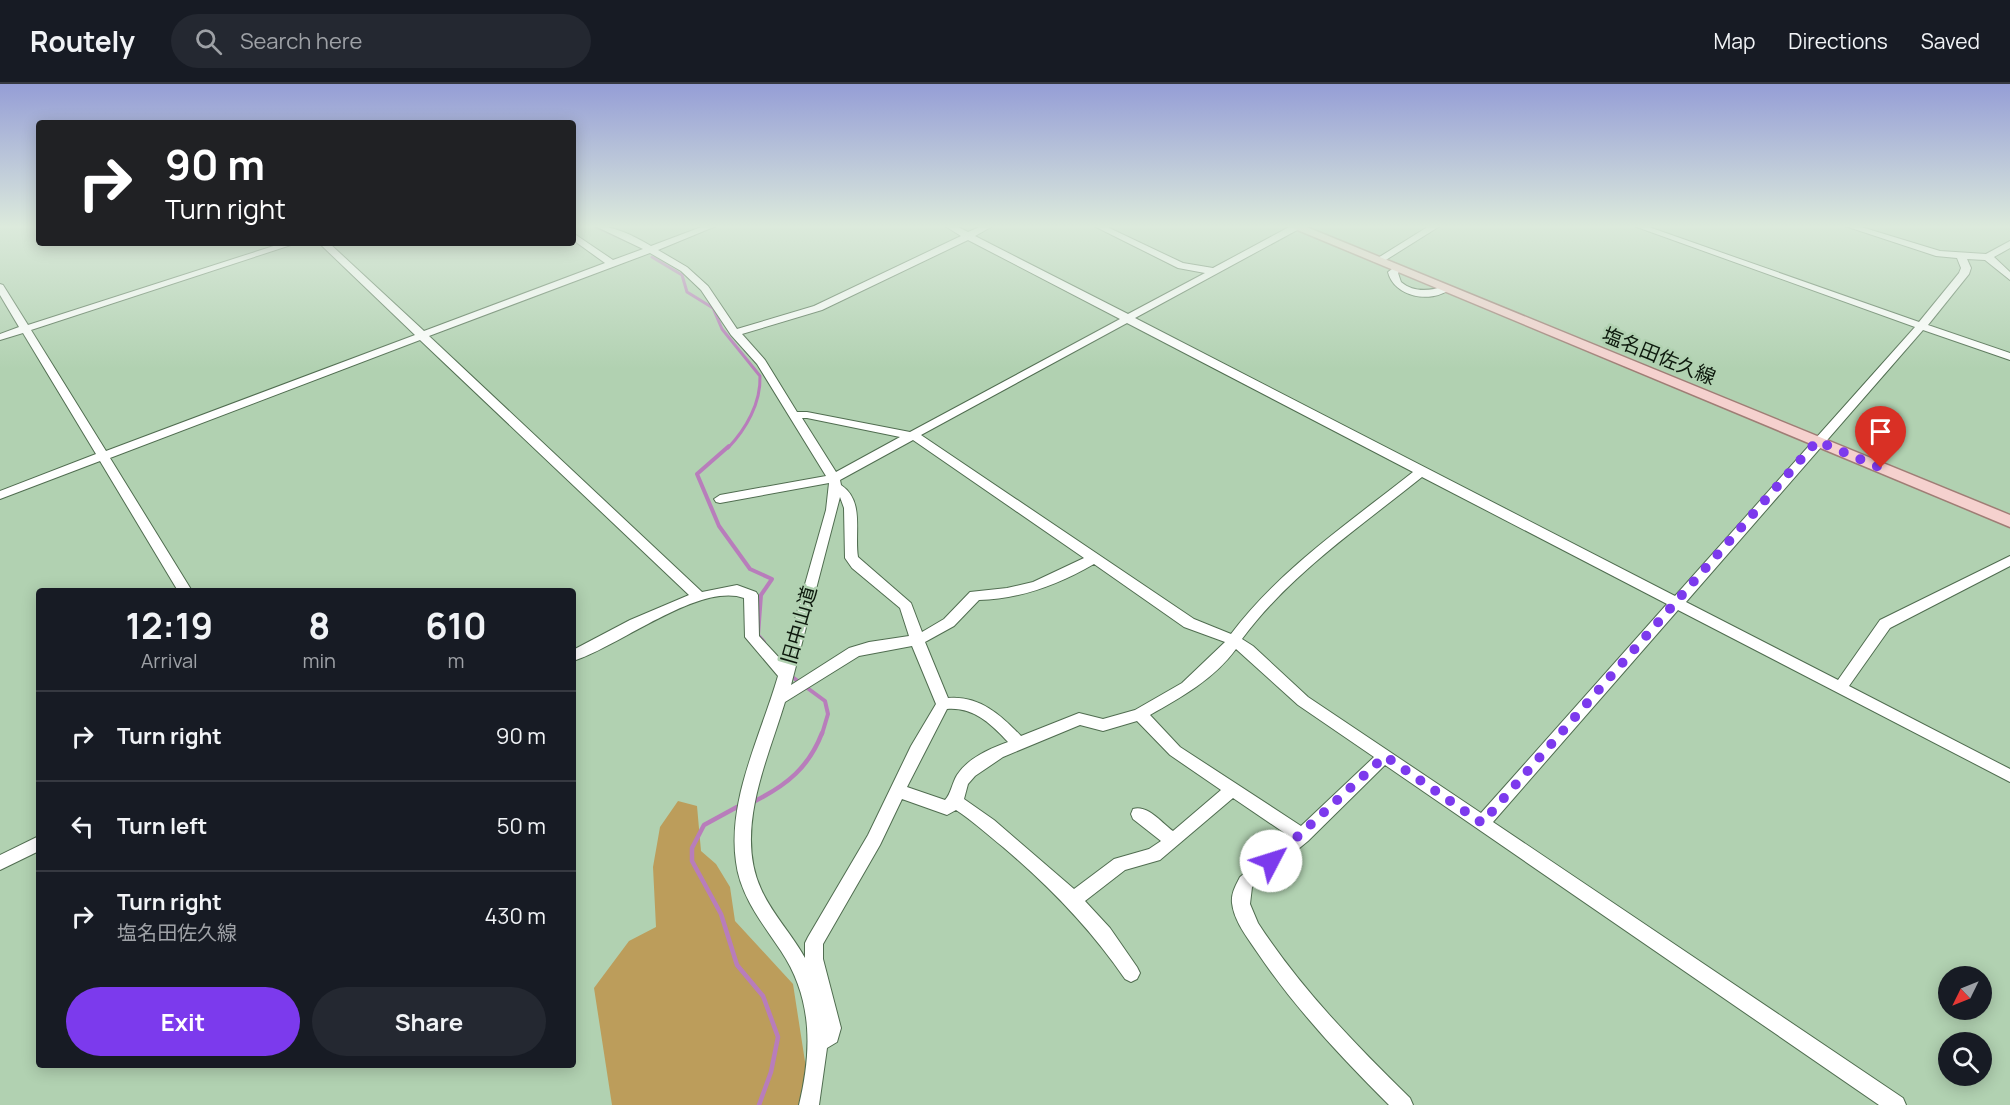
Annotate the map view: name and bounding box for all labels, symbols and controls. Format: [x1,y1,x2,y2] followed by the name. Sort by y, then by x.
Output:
[171,14,591,68] search box
[30,22,135,60] text: Routely
[192,25,225,58] icon: search
[240,26,362,56] text: Search here
[1714,27,1755,55] text: Map
[1788,27,1888,55] text: Directions
[1921,27,1980,55] text: Saved
[165,135,265,193] text: 90 m
[66,144,144,222] icon: right
[165,190,286,227] text: Turn right
[1598,321,1720,391] street label: 塩名田佐久線
[1855,406,1906,468] pin
[1864,415,1897,448] icon: arrive
[775,583,823,667] street label: 旧中山道
[125,601,213,650] text: 12:19
[308,601,330,650] text: 8
[425,601,487,650] text: 610
[141,647,198,674] text: Arrival
[302,647,336,674] text: min
[447,647,464,674] text: m
[66,720,99,753] icon: right
[117,721,222,751] text: Turn right
[496,721,546,751] text: 90 m
[66,810,99,843] icon: left
[117,811,207,841] text: Turn left
[497,811,546,841] text: 50 m
[1239,829,1303,893] position arrow
[117,887,222,917] text: Turn right
[66,900,99,933] icon: right
[484,901,546,931] text: 430 m
[117,919,237,946] text: 塩名田佐久線
[1938,966,1992,1020] north arrow
[1938,966,1992,1086] map controls
[66,987,300,1056] button: Exit
[312,987,546,1056] button: Share
[1938,1032,1992,1086] button: search

